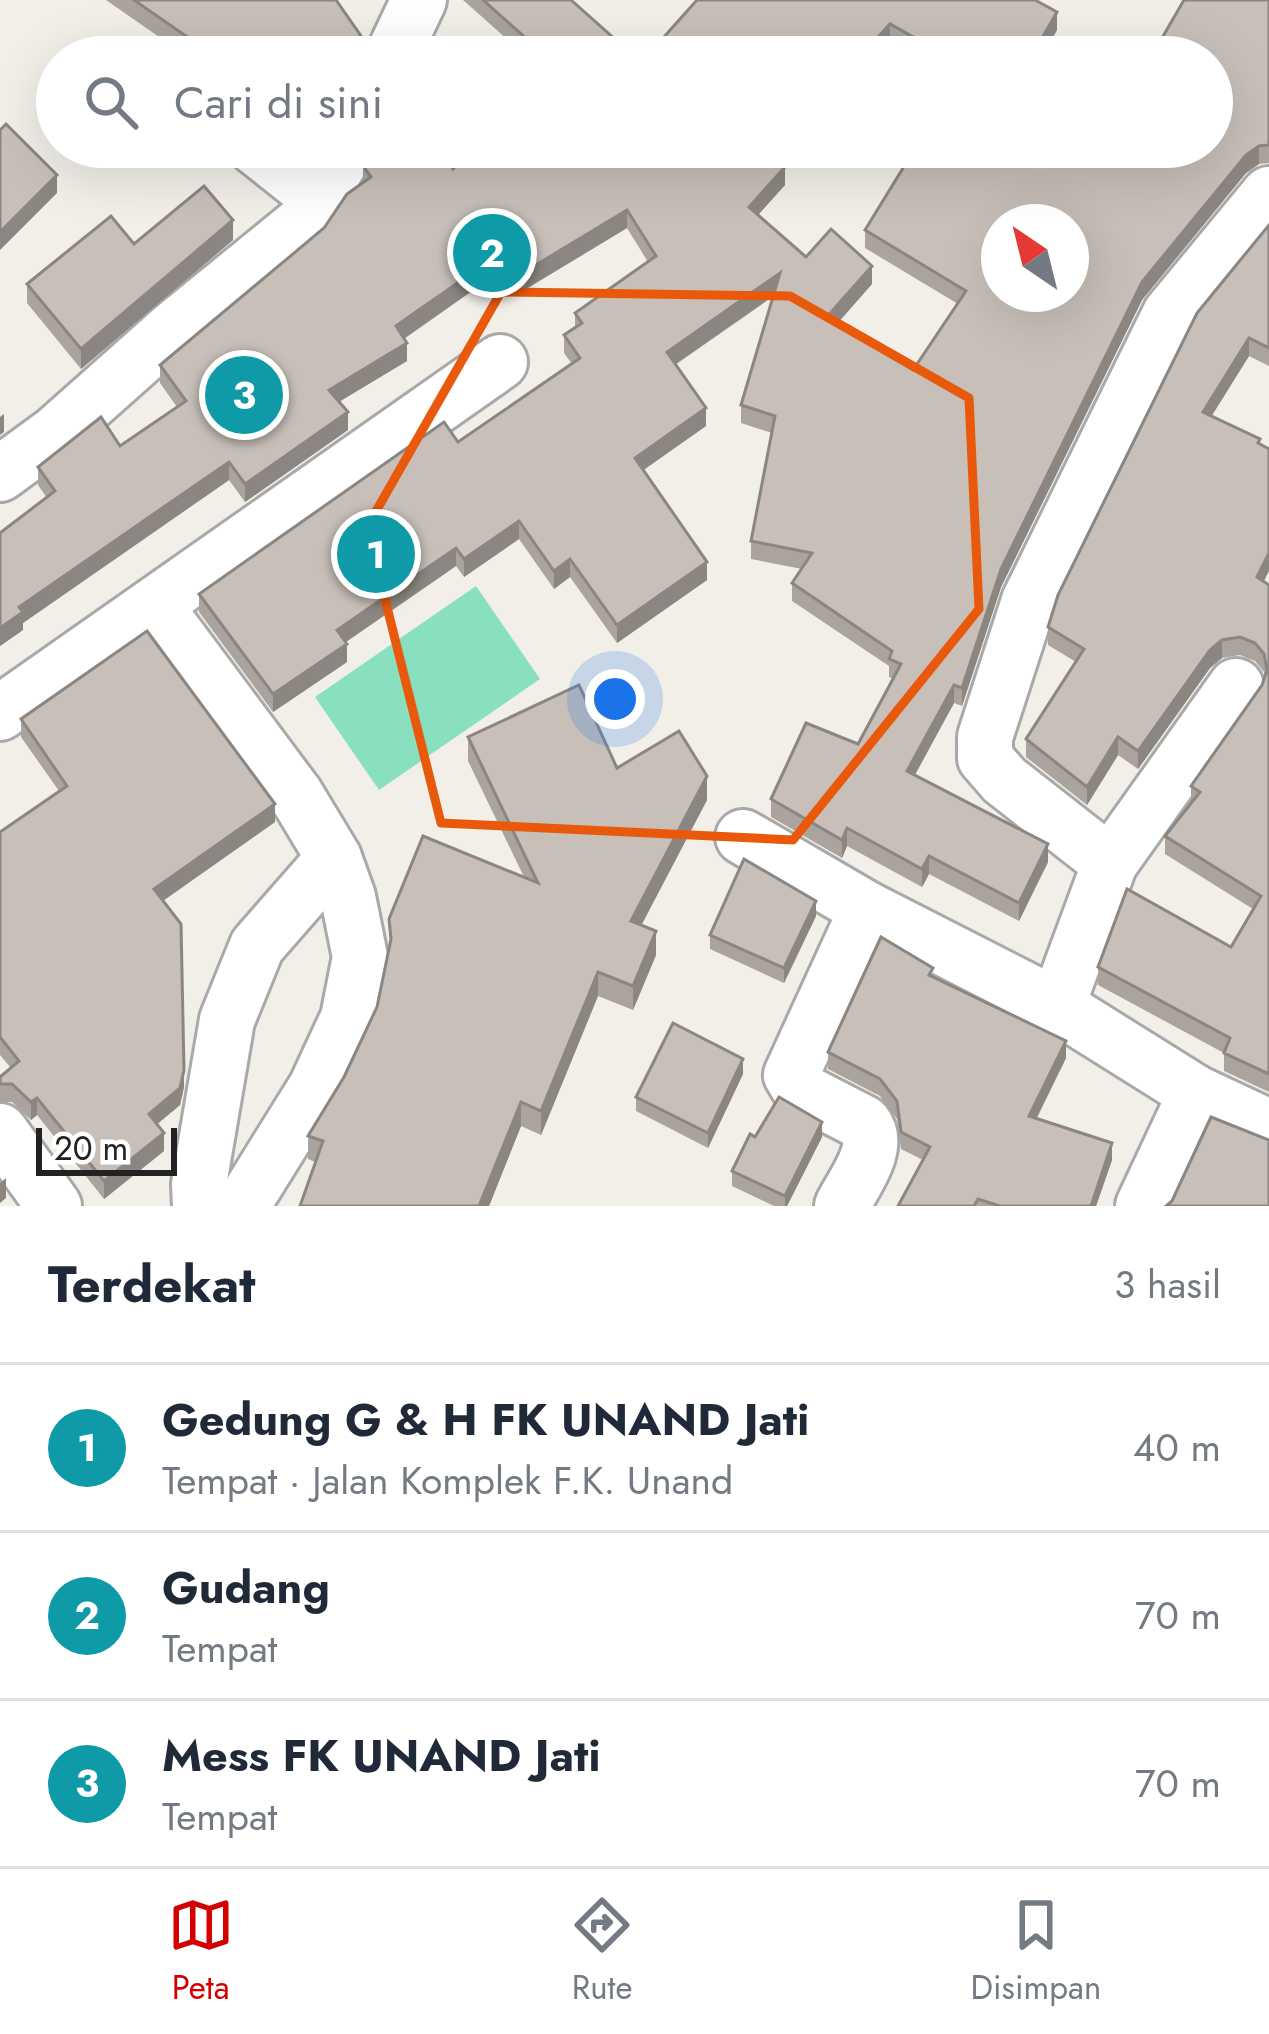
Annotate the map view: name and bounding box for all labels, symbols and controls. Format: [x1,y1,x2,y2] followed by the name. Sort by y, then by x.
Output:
[36,36,1233,168] search box
[78,69,144,135] icon: search
[174,70,383,135] text: Cari di sini
[981,204,1089,312] north arrow
[453,208,531,298] pin: 2
[205,350,283,440] pin: 3
[337,509,415,599] pin: 1
[585,669,645,729] your location
[36,1122,177,1175] scale bar
[54,1125,128,1172] text: 20 m
[48,1247,256,1321] text: Terdekat
[1114,1256,1221,1313] text: 3 hasil
[162,1387,809,1452] text: Gedung G & H FK UNAND Jati
[77,1419,97,1476] text: 1
[1133,1419,1221,1476] text: 40 m
[162,1452,733,1509] text: Tempat · Jalan Komplek F.K. Unand
[162,1555,330,1620] text: Gudang
[74,1587,100,1644] text: 2
[1135,1587,1221,1644] text: 70 m
[162,1620,277,1677] text: Tempat
[162,1723,601,1788] text: Mess FK UNAND Jati
[75,1755,99,1812] text: 3
[1135,1755,1221,1812] text: 70 m
[162,1788,277,1845] text: Tempat
[168,1892,234,2011] tab: Peta
[569,1892,635,2011] tab: Rute
[971,1892,1101,2011] tab: Disimpan

